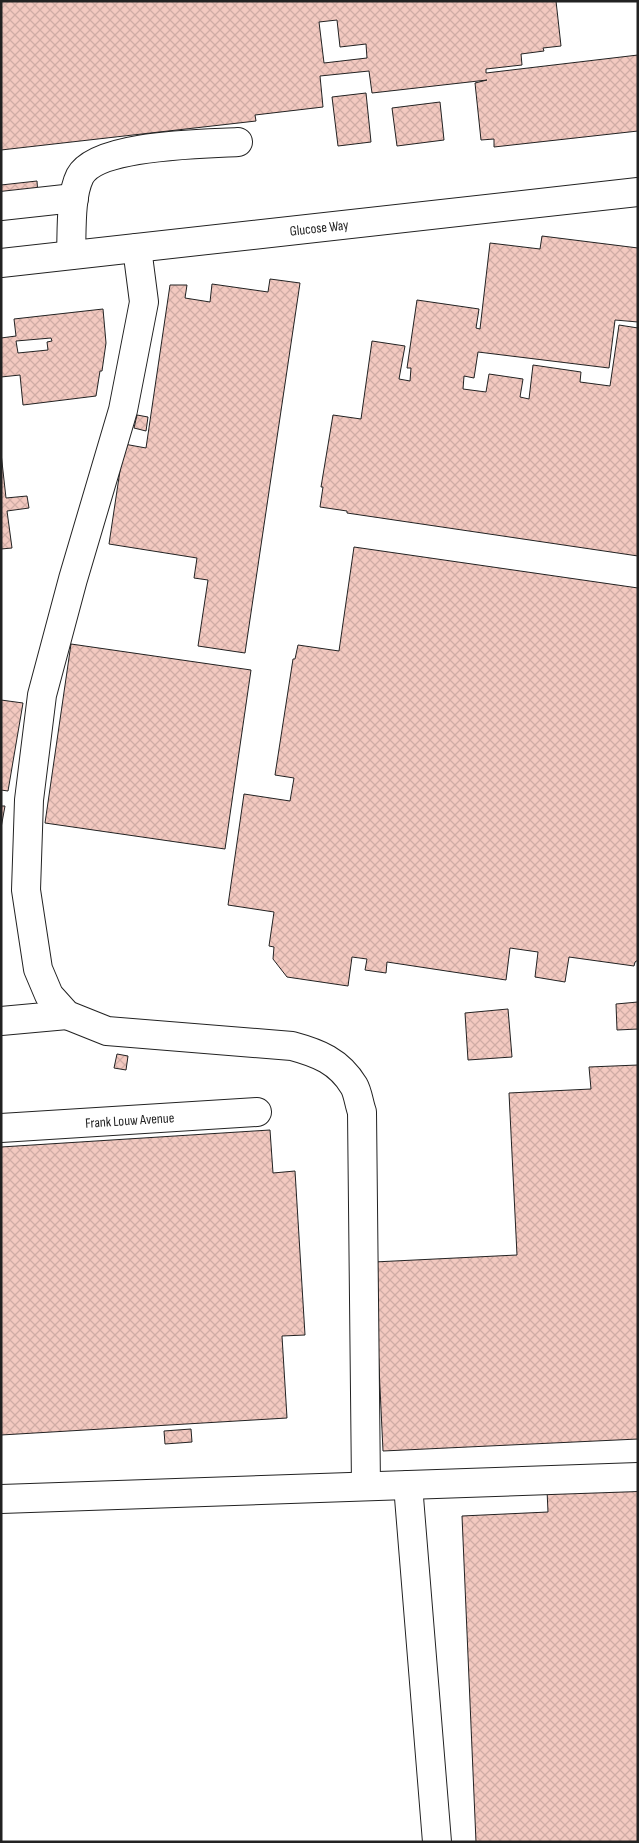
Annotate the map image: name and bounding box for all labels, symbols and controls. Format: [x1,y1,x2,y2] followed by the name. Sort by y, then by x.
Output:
[289,216,350,239] street label: Glucose Way
[85,1109,175,1131] street label: Frank Louw Avenue

